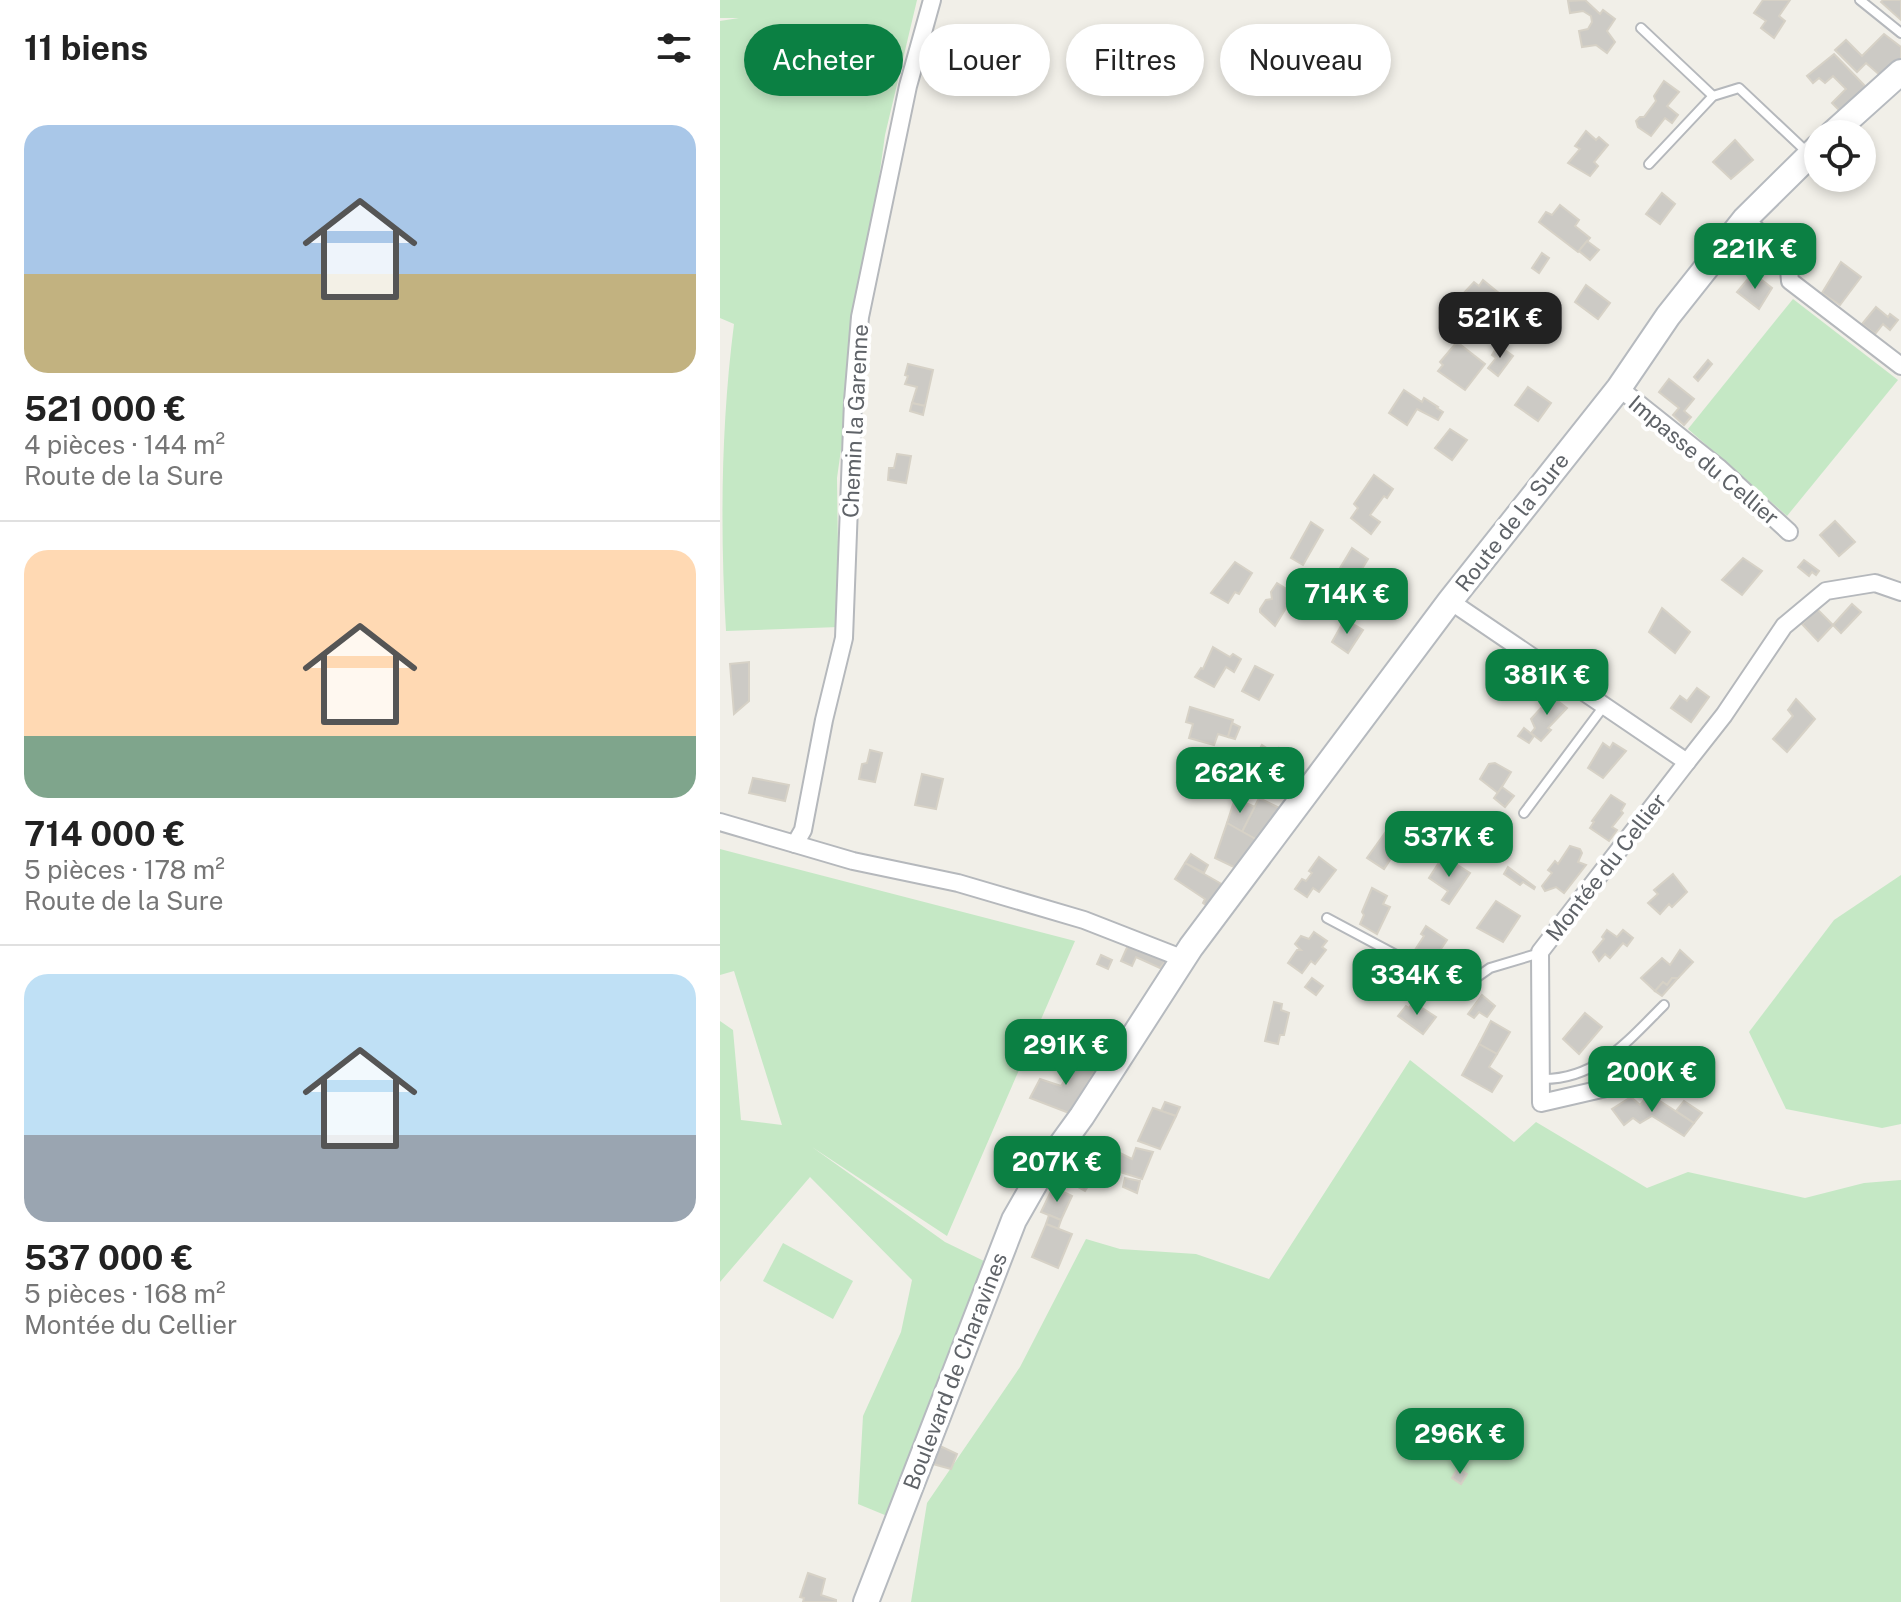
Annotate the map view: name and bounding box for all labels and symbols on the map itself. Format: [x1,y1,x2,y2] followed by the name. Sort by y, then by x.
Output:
[1690,223,1820,291] pin: 221K €
[1435,292,1565,360] pin: 521K €
[837,323,873,519] street label: Chemin la Garenne
[1624,390,1784,530] street label: Impasse du Cellier
[1450,448,1574,596] street label: Route de la Sure
[1282,568,1412,636] pin: 714K €
[1482,649,1612,717] pin: 381K €
[1175,747,1305,815] pin: 262K €
[1540,788,1672,946] street label: Montée du Cellier
[1384,811,1514,879] pin: 537K €
[1352,949,1482,1017] pin: 334K €
[1001,1019,1131,1087] pin: 291K €
[1587,1046,1717,1114] pin: 200K €
[992,1136,1122,1204] pin: 207K €
[898,1249,1012,1493] street label: Boulevard de Charavines
[1395,1408,1525,1476] pin: 296K €

